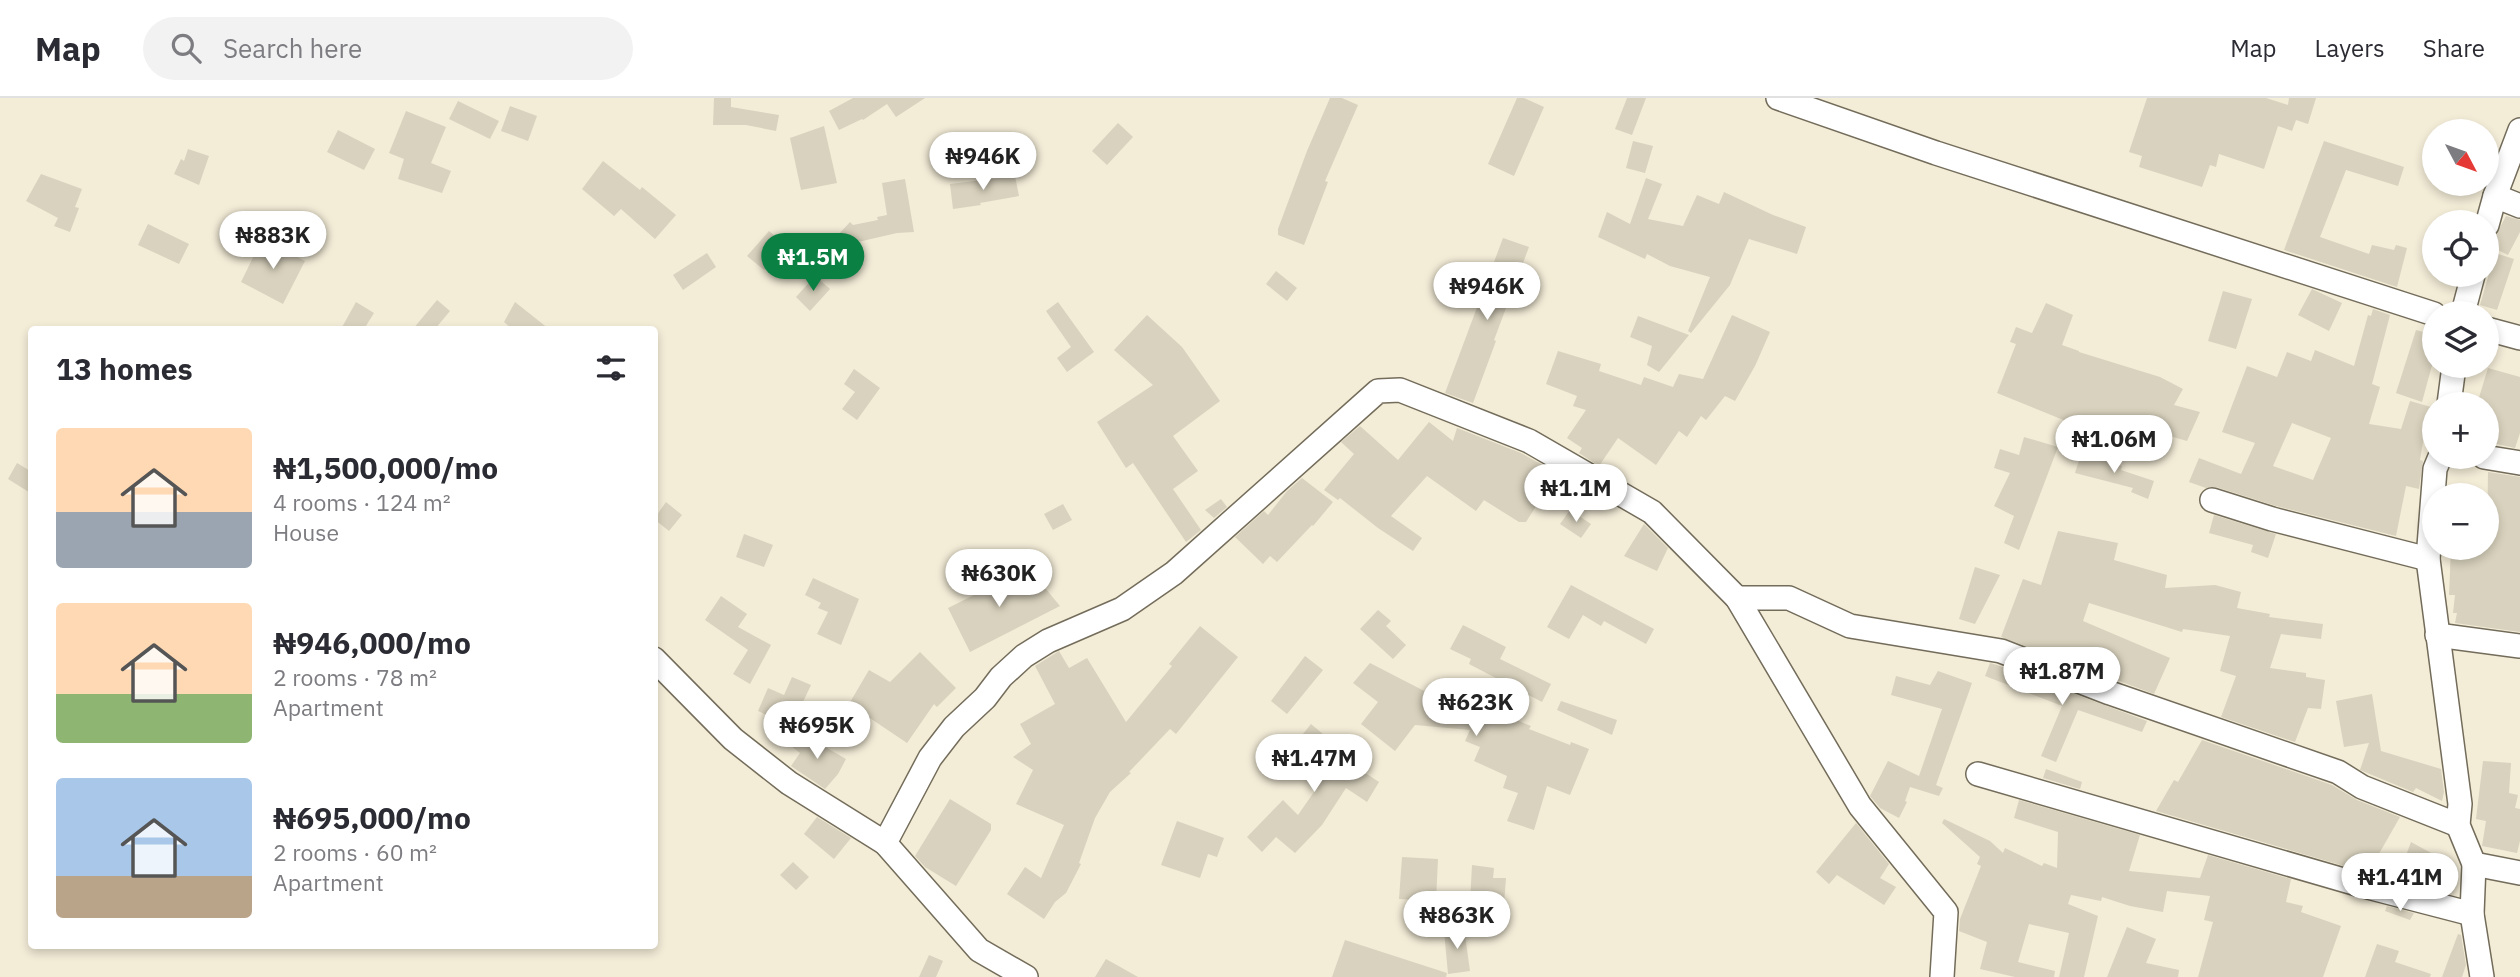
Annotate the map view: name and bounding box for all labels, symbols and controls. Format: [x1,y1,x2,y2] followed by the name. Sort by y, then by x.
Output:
[143,17,633,80] search box
[35,27,101,70] text: Map
[167,29,205,67] icon: search
[223,31,362,65] text: Search here
[2230,32,2277,64] text: Map
[2315,32,2385,64] text: Layers
[2423,32,2485,64] text: Share
[2422,119,2499,196] north arrow
[2422,119,2499,560] map controls
[934,132,1032,192] pin: ₦946K
[945,140,1021,170] text: ₦946K
[2422,210,2499,287] button: locate
[224,212,322,271] pin: ₦883K
[235,219,311,249] text: ₦883K
[764,234,862,293] pin: ₦1.5M
[777,241,849,271] text: ₦1.5M
[1438,262,1536,322] pin: ₦946K
[1449,270,1525,300] text: ₦946K
[2422,301,2499,378] button: layers
[56,349,193,388] text: 13 homes
[592,349,630,387] icon: filters
[2422,392,2499,469] button: +
[2057,416,2171,475] pin: ₦1.06M
[2071,423,2157,453] text: ₦1.06M
[273,448,498,487] text: ₦1,500,000/mo
[112,456,196,540] icon: home
[1527,464,1625,524] pin: ₦1.1M
[1540,472,1612,502] text: ₦1.1M
[2422,483,2499,560] button: −
[273,487,451,517] text: 4 rooms · 124 m²
[273,517,339,547] text: House
[950,550,1048,609] pin: ₦630K
[961,557,1037,587] text: ₦630K
[273,623,471,662] text: ₦946,000/mo
[112,631,196,715] icon: home
[2005,648,2119,707] pin: ₦1.87M
[2019,655,2105,685] text: ₦1.87M
[273,662,437,692] text: 2 rooms · 78 m²
[1427,678,1525,738] pin: ₦623K
[1438,686,1514,716] text: ₦623K
[273,692,384,722] text: Apartment
[768,702,866,761] pin: ₦695K
[779,709,855,739] text: ₦695K
[1257,734,1371,794] pin: ₦1.47M
[1271,742,1357,772] text: ₦1.47M
[273,798,471,837] text: ₦695,000/mo
[112,806,196,890] icon: home
[273,837,437,867] text: 2 rooms · 60 m²
[2343,854,2457,913] pin: ₦1.41M
[2357,861,2443,891] text: ₦1.41M
[273,867,384,897] text: Apartment
[1408,892,1506,951] pin: ₦863K
[1419,899,1495,929] text: ₦863K

